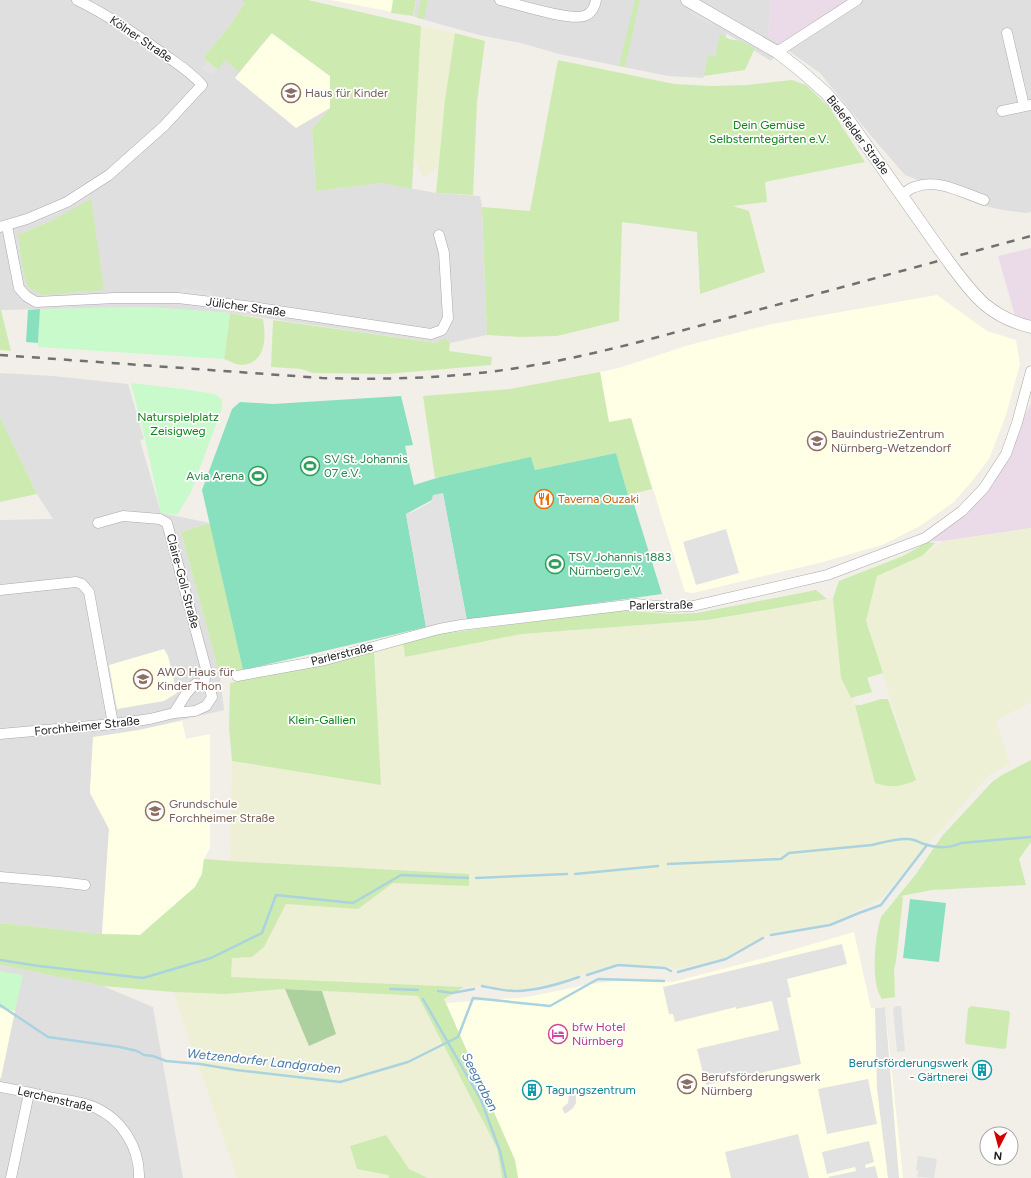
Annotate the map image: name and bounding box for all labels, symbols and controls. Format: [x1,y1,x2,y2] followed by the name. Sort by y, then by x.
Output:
[107,13,175,65] street label: Kölner Straße
[280,82,302,104] school or university icon: Haus für Kinder
[305,86,388,100] place label: Haus für Kinder
[824,93,893,178] street label: Bielefelder Straße
[709,118,829,146] park label: Dein Gemüse Selbsterntegärten e.V.
[205,294,287,320] street label: Jülicher Straße
[137,410,219,438] park label: Naturspielplatz Zeisigweg
[831,427,952,455] place label: BauindustrieZentrum Nürnberg-Wetzendorf
[806,430,828,452] school or university icon: BauindustrieZentrum Nürnberg-Wetzendorf
[324,452,408,480] place label: SV St. Johannis 07 e.V.
[299,455,321,477] sports icon: SV St. Johannis 07 e.V.
[247,465,269,487] sports icon: Avia Arena
[186,469,244,483] place label: Avia Arena
[533,488,555,510] restaurant icon: Taverna Ouzaki
[558,492,639,506] place label: Taverna Ouzaki
[164,532,203,630] street label: Claire-Goll-Straße
[569,550,671,578] place label: TSV Johannis 1883 Nürnberg e.V.
[544,553,566,575] sports icon: TSV Johannis 1883 Nürnberg e.V.
[629,597,693,613] street label: Parlerstraße
[309,639,375,669] street label: Parlerstraße
[157,665,234,693] place label: AWO Haus für Kinder Thon
[132,668,154,690] school or university icon: AWO Haus für Kinder Thon
[34,713,141,738] street label: Forchheimer Straße
[288,713,356,727] park label: Klein-Gallien
[169,797,275,825] place label: Grundschule Forchheimer Straße
[144,800,166,822] school or university icon: Grundschule Forchheimer Straße
[572,1020,626,1048] place label: bfw Hotel Nürnberg
[547,1023,569,1045] hotel icon: bfw Hotel Nürnberg
[186,1045,342,1077] water label: Wetzendorfer Landgraben
[459,1050,501,1114] water label: Seegraben
[849,1056,968,1084] place label: Berufsförderungswerk - Gärtnerei
[971,1059,993,1081] building icon: Berufsförderungswerk - Gärtnerei
[701,1070,821,1098] place label: Berufsförderungswerk Nürnberg
[676,1073,698,1095] school or university icon: Berufsförderungswerk Nürnberg
[521,1079,543,1101] building icon: Tagungszentrum
[546,1083,636,1097] place label: Tagungszentrum
[16,1084,94,1115] street label: Lerchenstraße
[979,1126,1019,1166] north arrow
[993,1149,1003,1162] text: N

